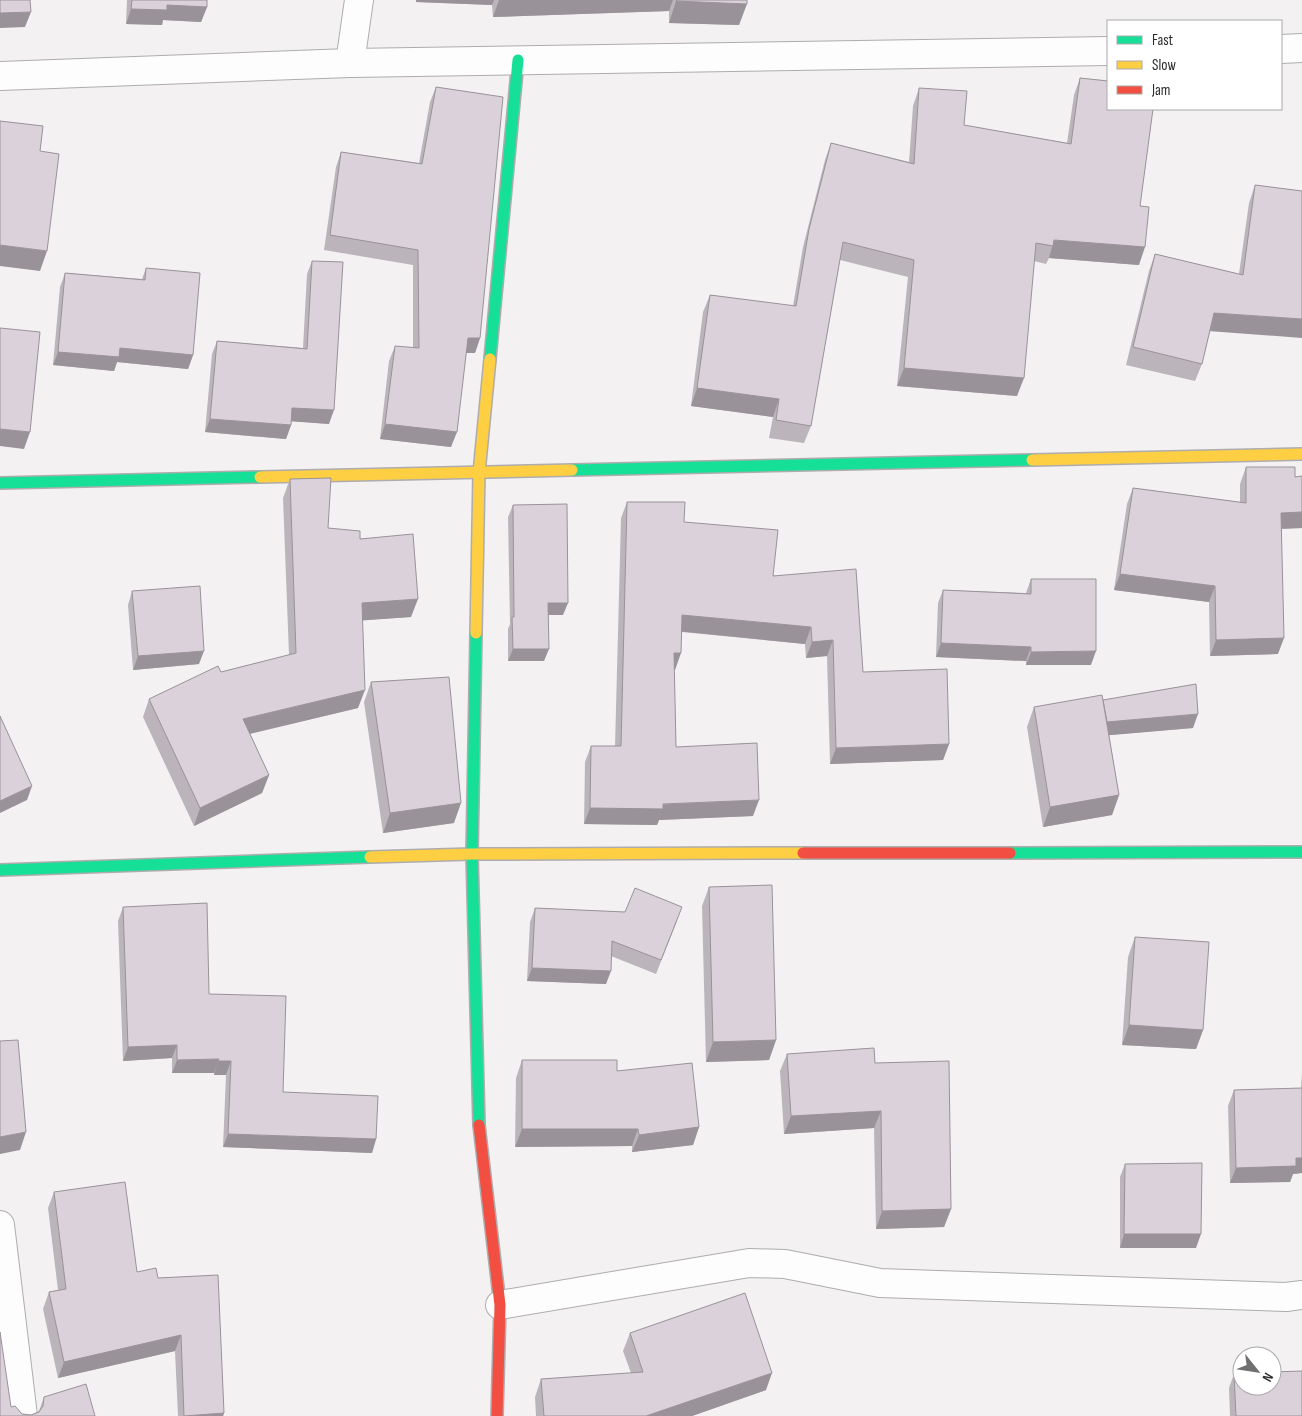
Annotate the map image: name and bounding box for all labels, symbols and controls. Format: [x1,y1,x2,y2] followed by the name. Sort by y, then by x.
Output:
[1107,20,1282,110] legend
[1152,31,1174,50] text: Fast
[1152,56,1176,75] text: Slow
[1151,81,1170,100] text: Jam
[1232,1346,1282,1396] north arrow
[1259,1370,1277,1385] text: N

